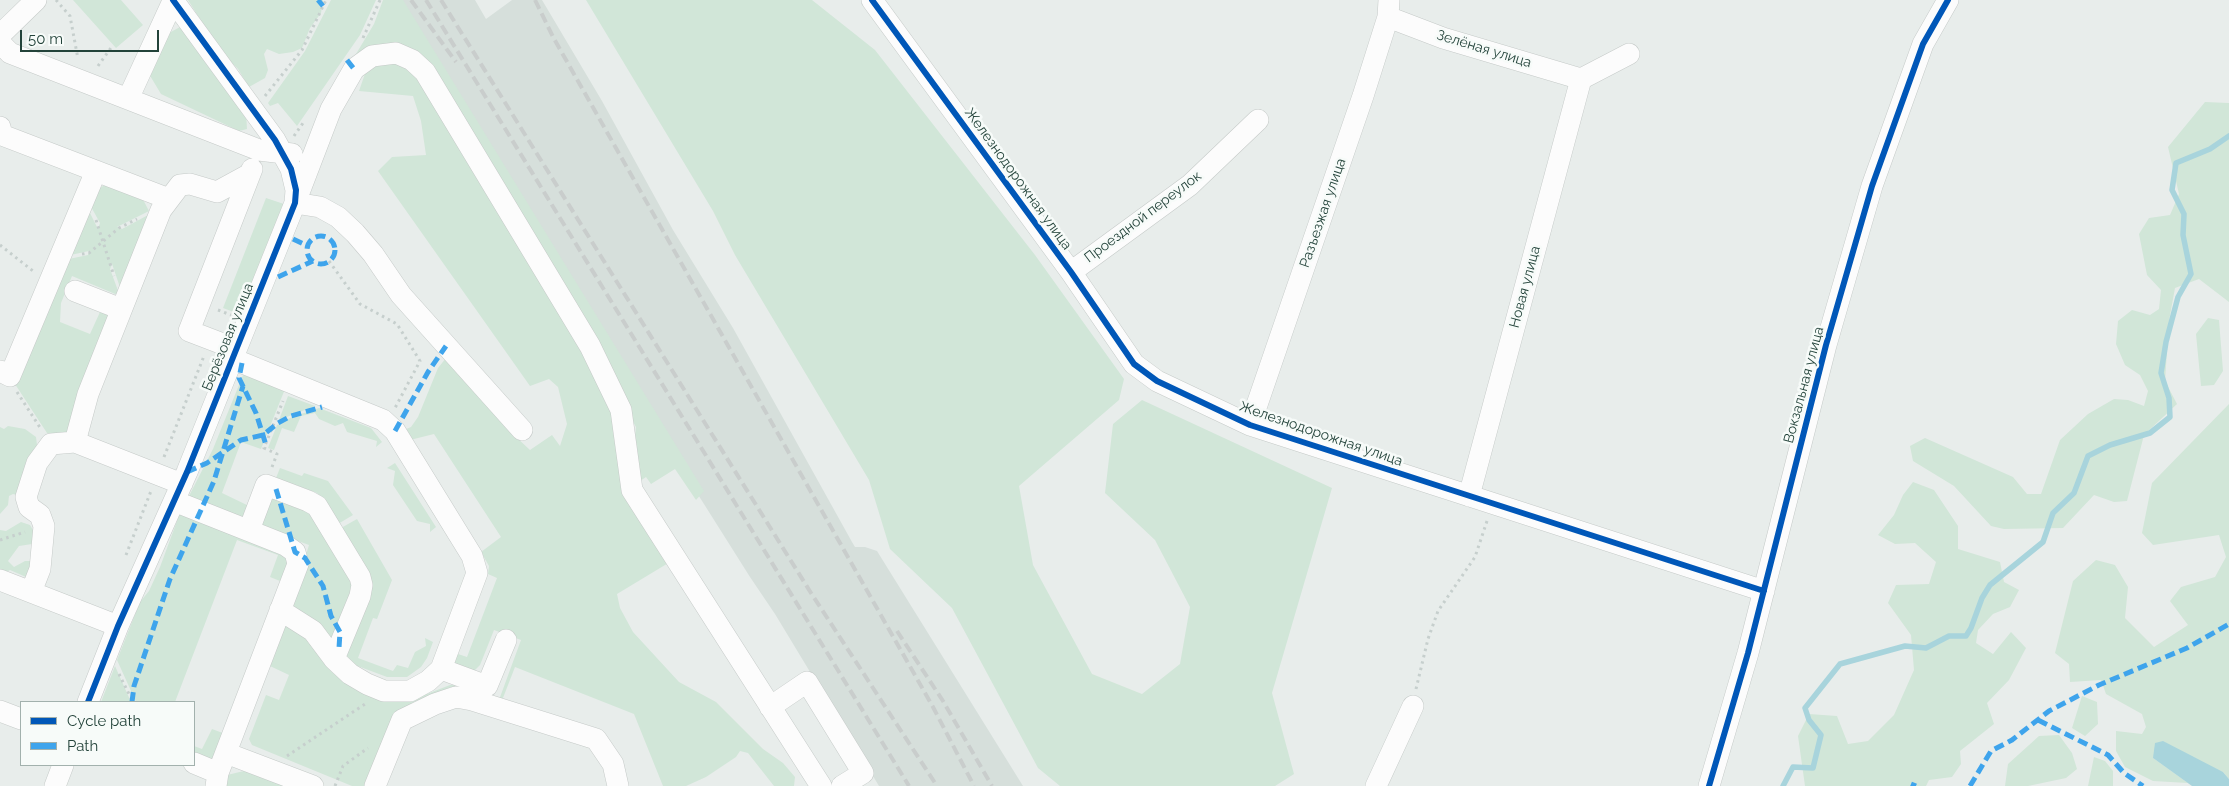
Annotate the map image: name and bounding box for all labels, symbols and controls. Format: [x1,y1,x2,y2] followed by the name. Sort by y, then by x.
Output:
[22,20,161,52] scale bar
[1435,27,1533,71] street label: Зелёная улица
[28,30,63,48] text: 50 m
[961,105,1075,253] street label: Железнодорожная улица
[1296,156,1350,270] street label: Разъезжая улица
[1081,168,1205,266] street label: Проездной переулок
[1506,244,1544,330] street label: Новая улица
[199,281,257,393] street label: Берёзовая улица
[1780,325,1828,445] street label: Вокзальная улица
[1237,398,1405,470] street label: Железнодорожная улица
[20,701,195,766] legend
[67,712,141,730] text: Cycle path
[67,737,98,755] text: Path

